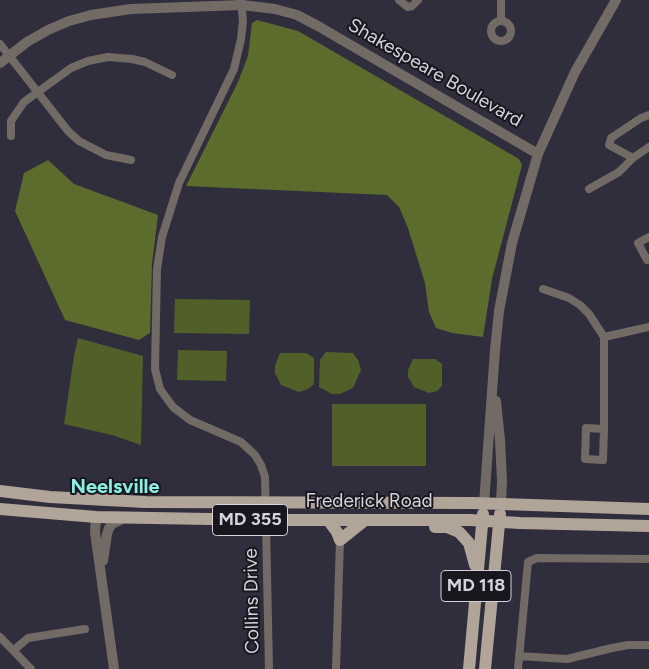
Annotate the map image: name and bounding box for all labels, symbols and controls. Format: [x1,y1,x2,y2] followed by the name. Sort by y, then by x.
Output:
[344,14,526,132] street label: Shakespeare Boulevard
[70,475,160,499] district label: Neelsville
[305,490,433,512] street label: Frederick Road
[212,504,288,536] road number: MD 355
[240,548,264,654] street label: Collins Drive
[441,570,511,602] road number: MD 118

